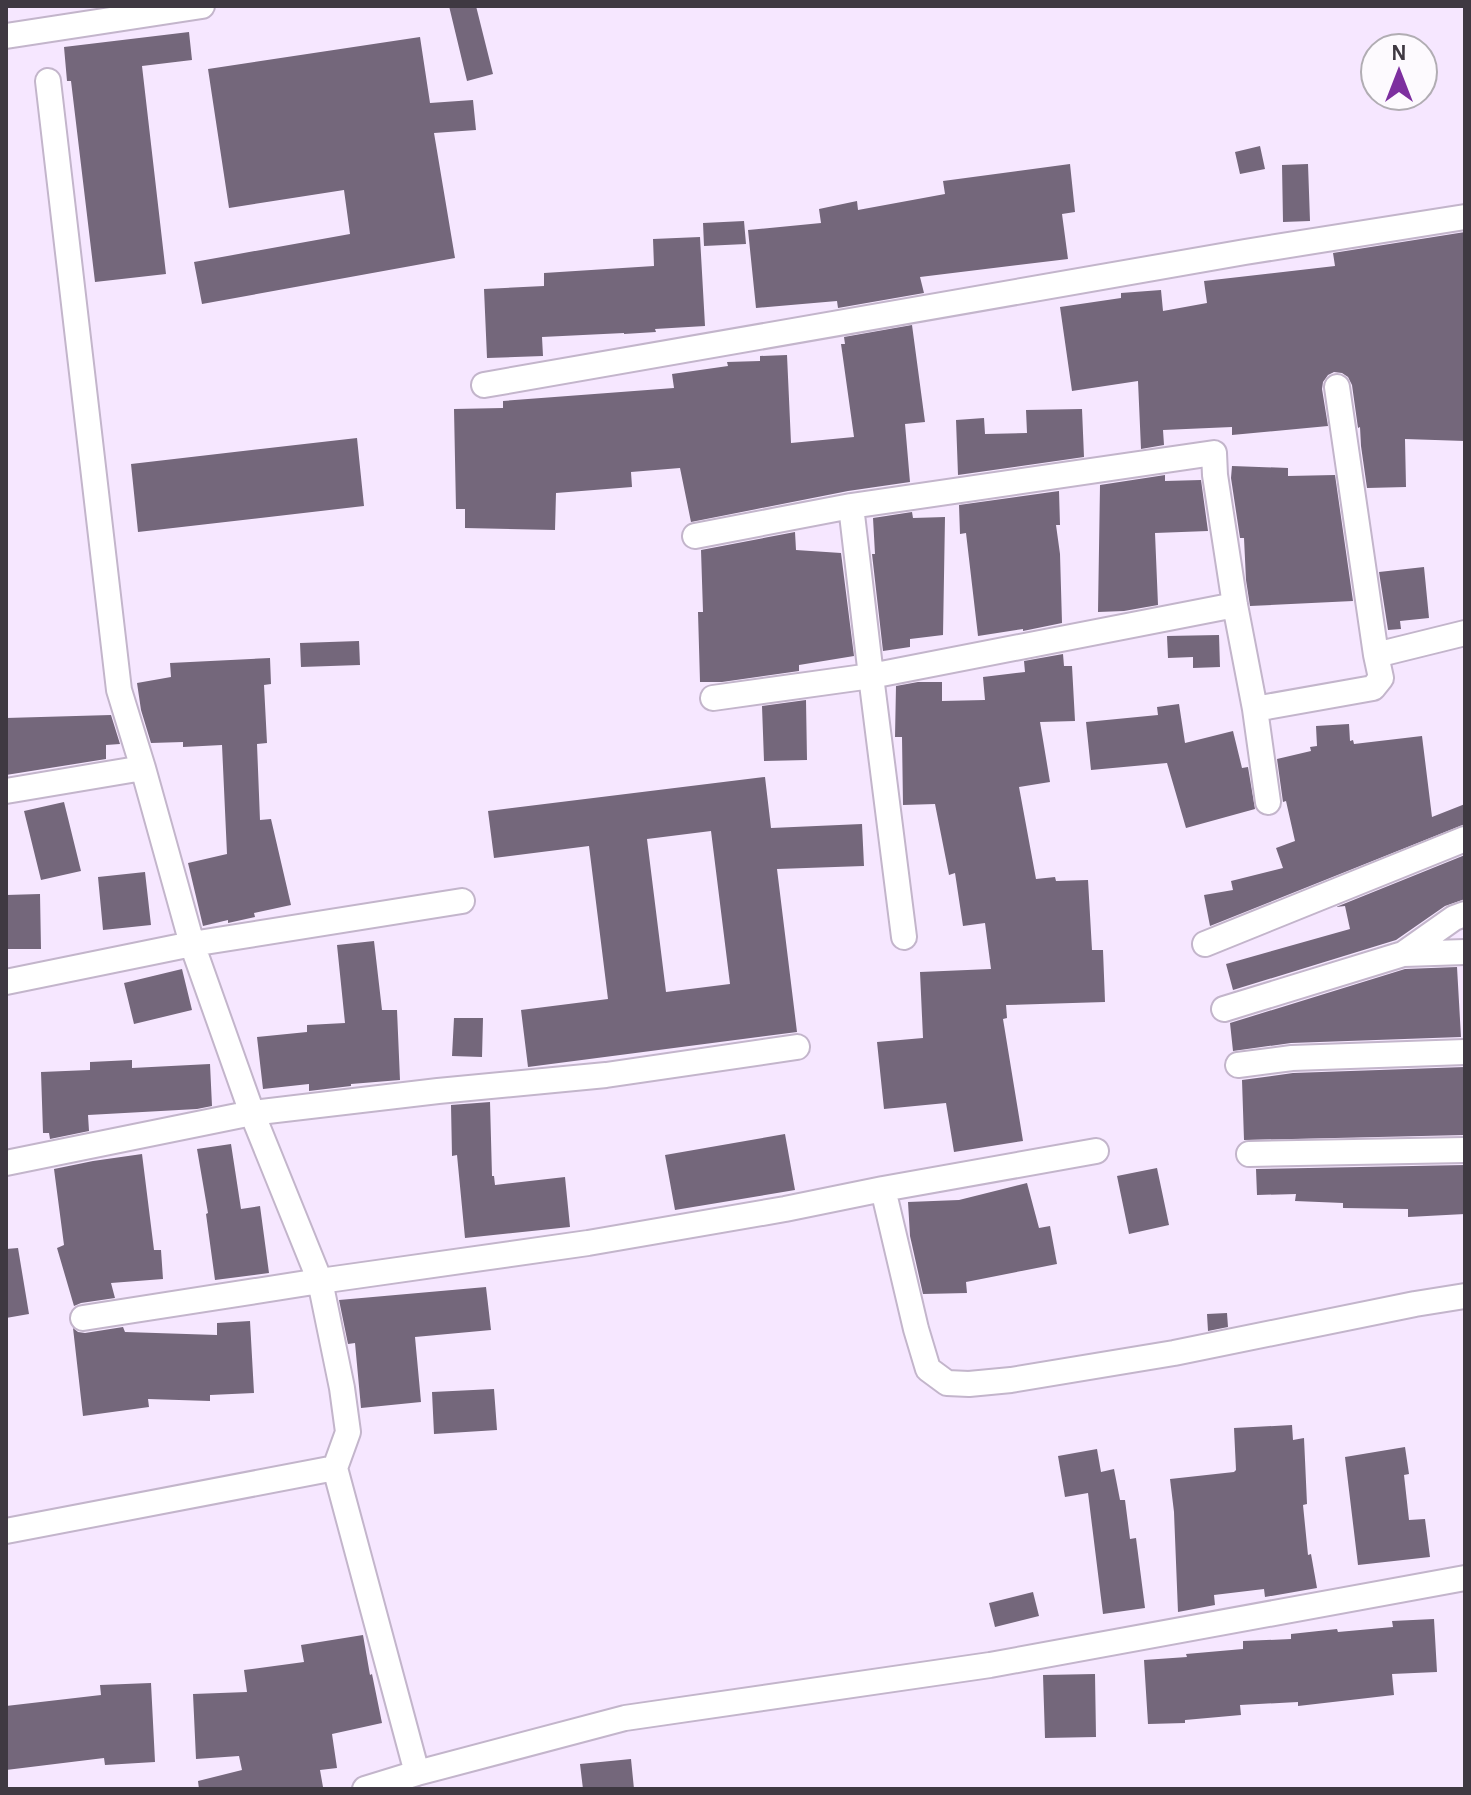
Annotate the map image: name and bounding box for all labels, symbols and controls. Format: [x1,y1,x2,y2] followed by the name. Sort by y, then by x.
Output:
[1359,32,1439,112] north arrow
[1391,42,1407,64] text: N

